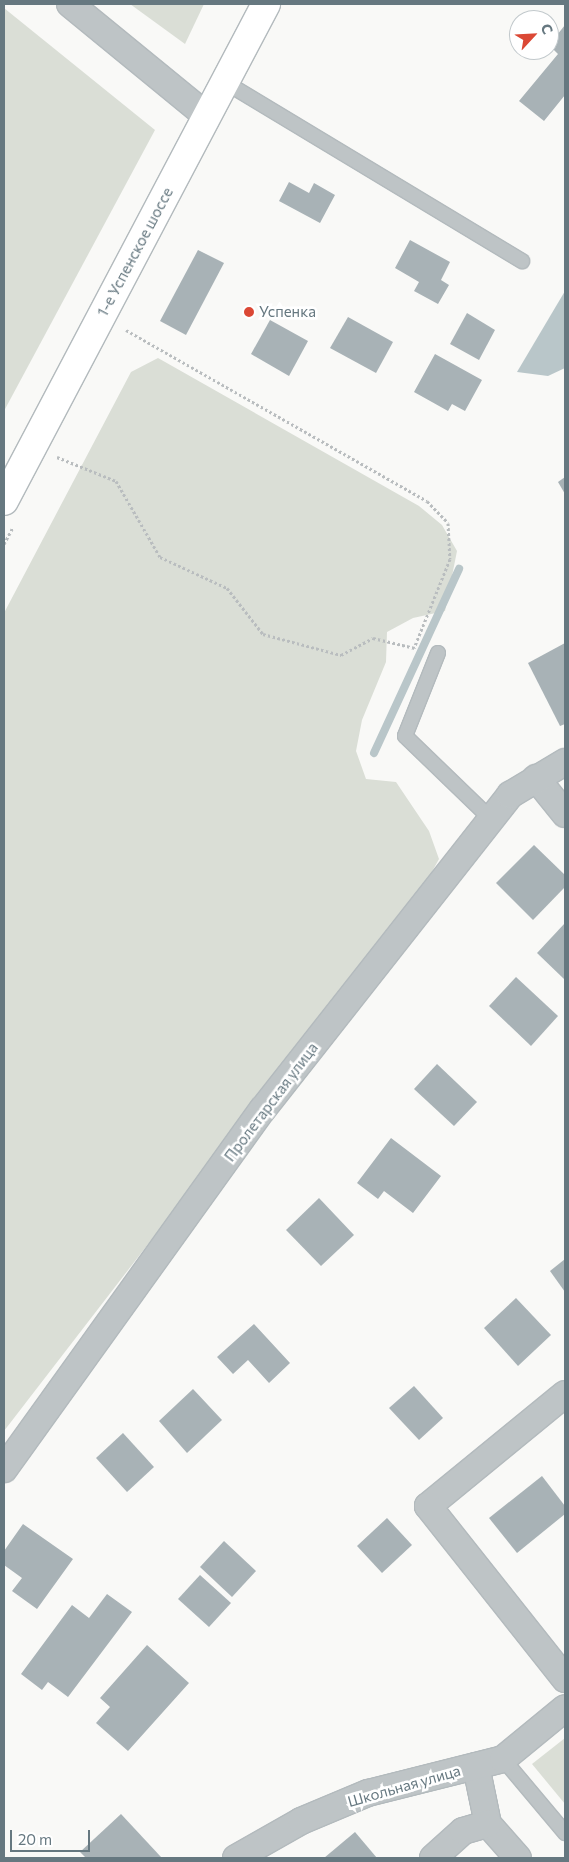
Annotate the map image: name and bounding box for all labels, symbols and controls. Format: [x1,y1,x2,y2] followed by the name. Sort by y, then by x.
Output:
[509,10,559,60] north arrow
[537,21,557,37] text: С
[93,184,177,320] street label: 1-е Успенское шоссе
[259,303,316,321] place label: Успенка
[243,306,255,318] marker: Успенка
[220,1039,322,1165] street label: Пролетарская улица
[345,1761,463,1811] street label: Школьная улица
[12,1820,92,1852] scale bar
[18,1830,52,1848] text: 20 m

